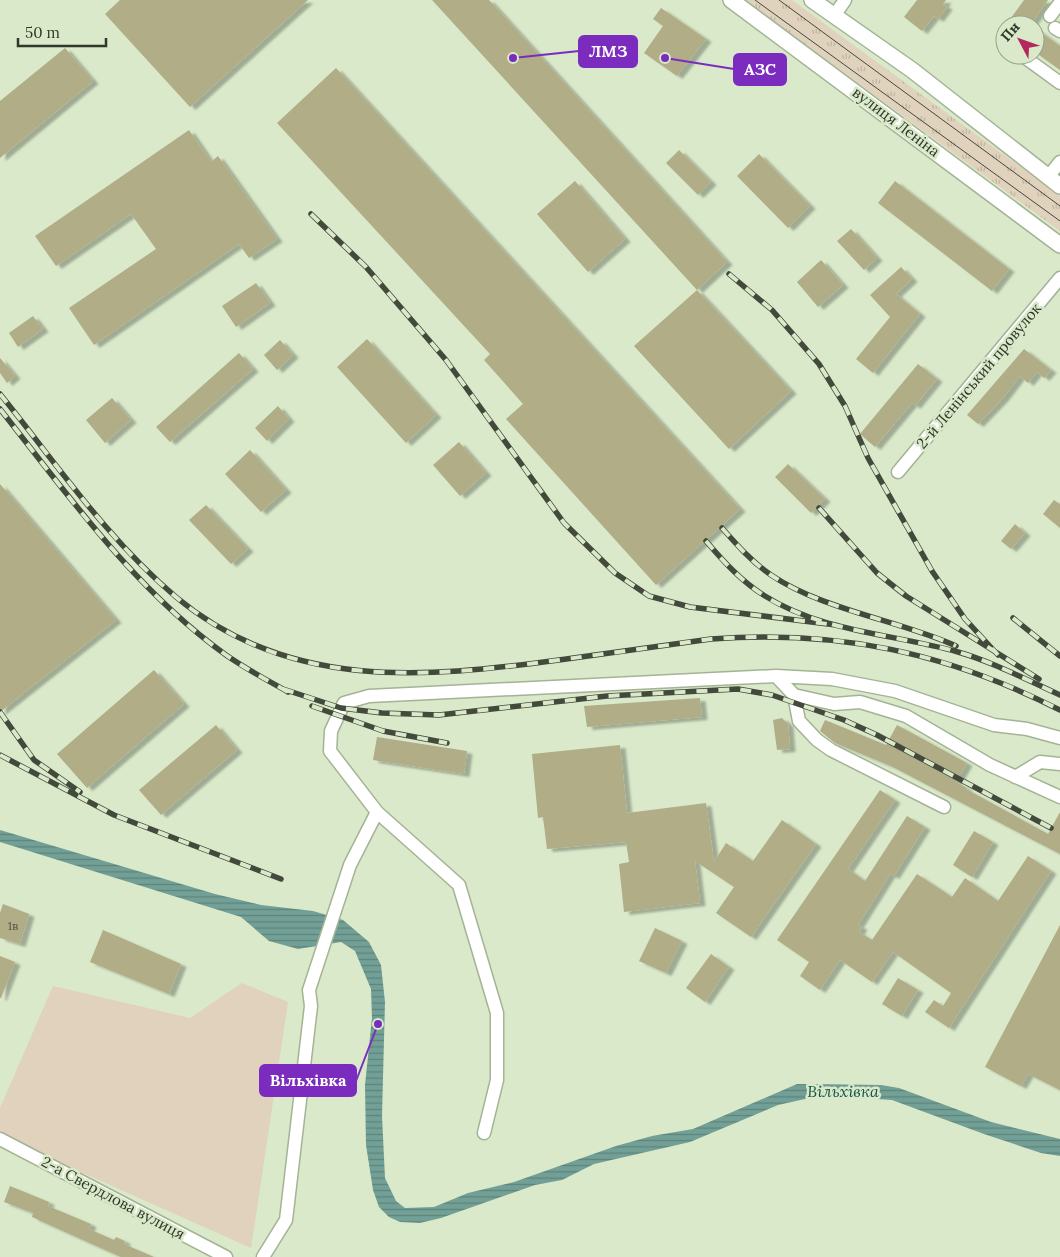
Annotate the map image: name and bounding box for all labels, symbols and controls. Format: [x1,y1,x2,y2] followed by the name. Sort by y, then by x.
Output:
[18,15,105,47] scale bar
[995,15,1045,65] north arrow
[997,18,1024,45] text: Пн
[25,23,60,42] text: 50 m
[579,36,637,67] callout: ЛМЗ
[589,41,627,61] text: ЛМЗ
[734,54,786,85] callout: АЗС
[744,59,776,79] text: АЗС
[849,83,944,161] street label: вулиця Леніна
[912,299,1045,452] street label: 2-й Ленінський провулок
[8,918,18,933] house number: 1в
[260,1065,356,1096] callout: Вільхівка
[270,1070,347,1090] text: Вільхівка
[807,1081,879,1101] water label: Вільхівка
[38,1152,188,1243] street label: 2-а Свердлова вулиця

